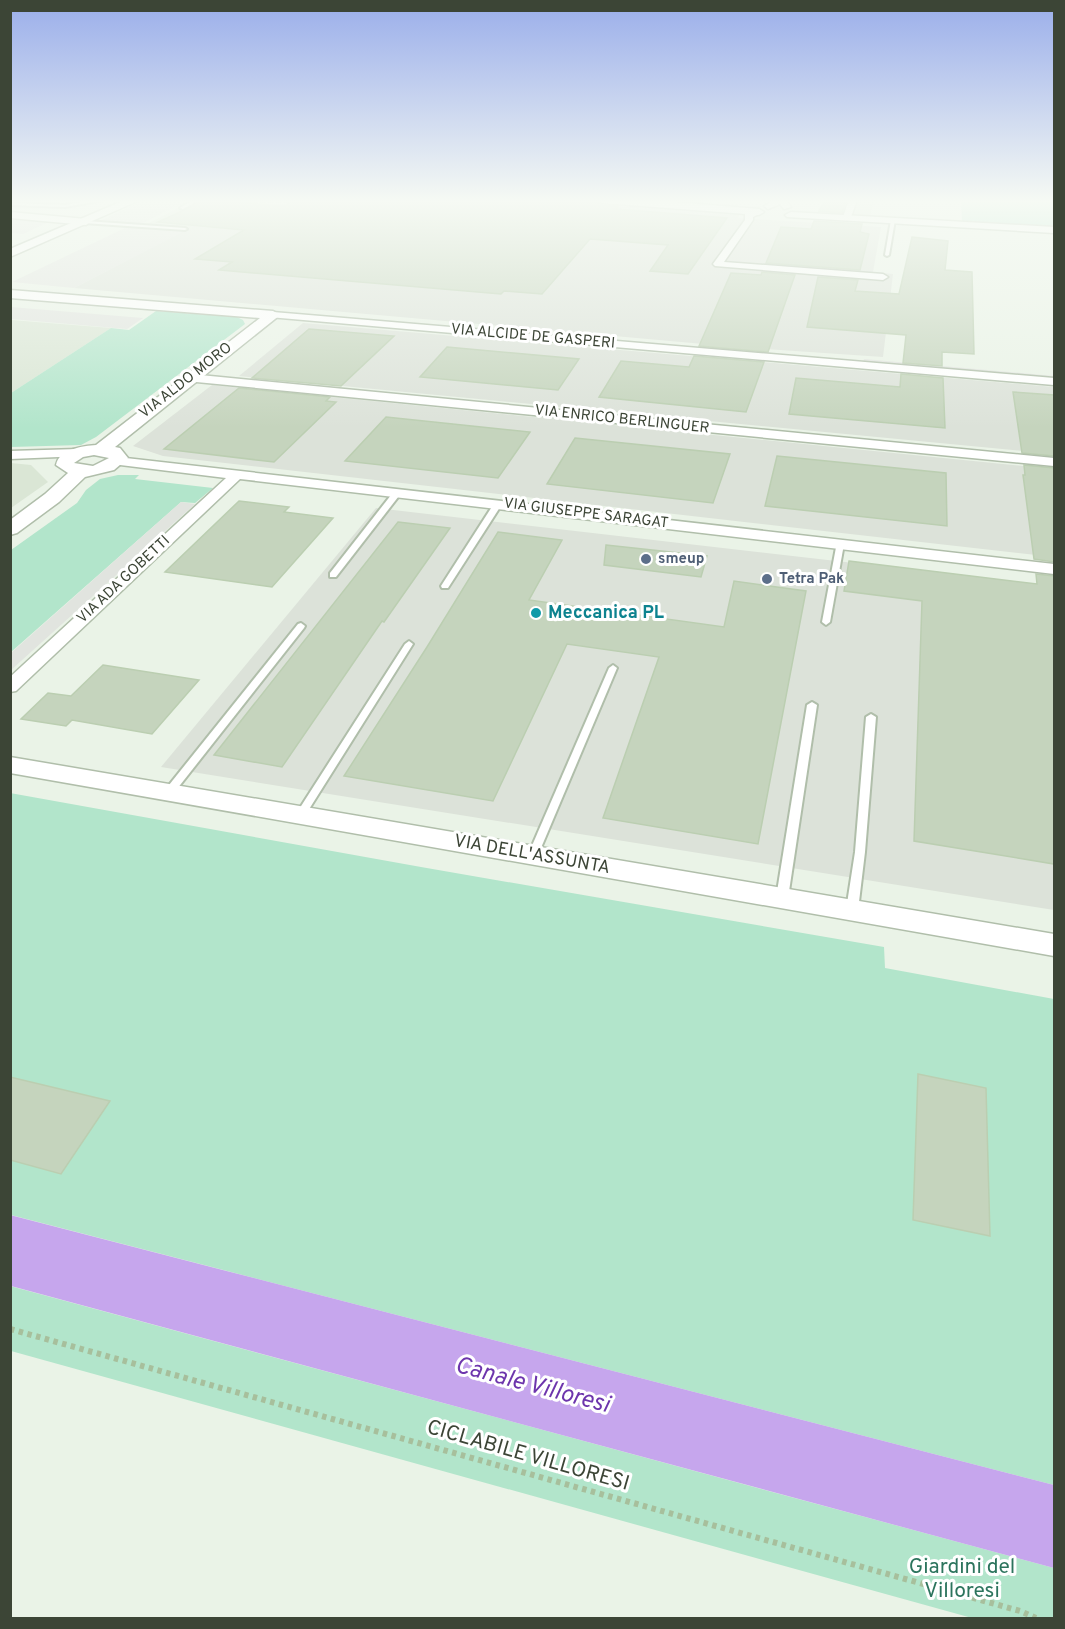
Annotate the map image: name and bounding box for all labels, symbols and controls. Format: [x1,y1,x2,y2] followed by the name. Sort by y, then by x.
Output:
[450,320,616,354] street label: VIA ALCIDE DE GASPERI
[136,339,236,423] street label: VIA ALDO MORO
[534,401,710,439] street label: VIA ENRICO BERLINGUER
[503,494,669,534] street label: VIA GIUSEPPE SARAGAT
[73,532,175,628] street label: VIA ADA GOBETTI
[658,550,705,569] place label: smeup
[639,552,653,566] marker: smeup
[779,570,844,589] place label: Tetra Pak
[760,572,774,586] marker: Tetra Pak
[548,602,664,625] place label: Meccanica PL
[529,606,543,620] marker: Meccanica PL
[452,830,612,880] street label: VIA DELL'ASSUNTA
[451,1351,614,1421] water label: Canale Villoresi
[423,1414,633,1498] street label: CICLABILE VILLORESI
[909,1554,1015,1605] park label: Giardini del Villoresi

